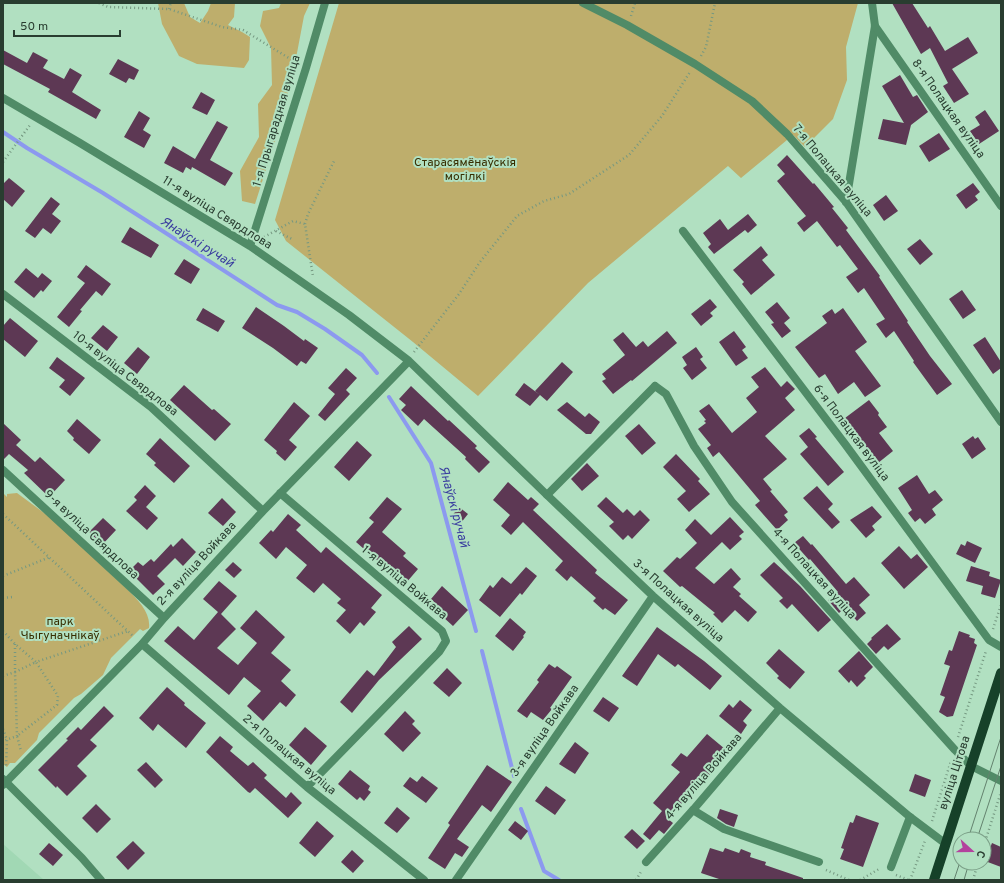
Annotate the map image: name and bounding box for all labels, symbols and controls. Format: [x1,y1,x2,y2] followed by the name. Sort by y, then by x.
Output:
[14,12,120,38] scale bar
[20,19,48,35] text: 50 m
[249,53,305,189] street label: 1-я Прыгарадная вуліца
[908,56,988,162] street label: 8-я Полацкая вуліца
[789,121,875,221] street label: 7-я Полацкая вуліца
[414,155,516,185] park label: Старасямёнаўскія могілкі
[159,173,275,253] street label: 11-я вуліца Свярдлова
[157,214,237,272] water label: Янаўскі ручай
[69,328,181,420] street label: 10-я вуліца Свярдлова
[809,381,893,485] street label: 6-я Полацкая вуліца
[434,465,472,550] water label: Янаўскі ручай
[40,487,142,583] street label: 9-я вуліца Свярдлова
[154,518,240,610] street label: 2-я вуліца Войкава
[769,525,859,623] street label: 4-я Полацкая вуліца
[358,542,450,624] street label: 1-я вуліца Войкава
[629,556,727,646] street label: 3-я Полацкая вуліца
[20,614,100,644] park label: парк Чыгуначнікаў
[507,682,583,780] street label: 3-я вуліца Войкава
[239,711,339,799] street label: 2-я Полацкая вуліца
[662,730,746,824] street label: 4-я вуліца Войкава
[935,734,975,812] street label: вуліца Цітова
[952,831,992,871] north arrow
[973,848,988,860] text: С

